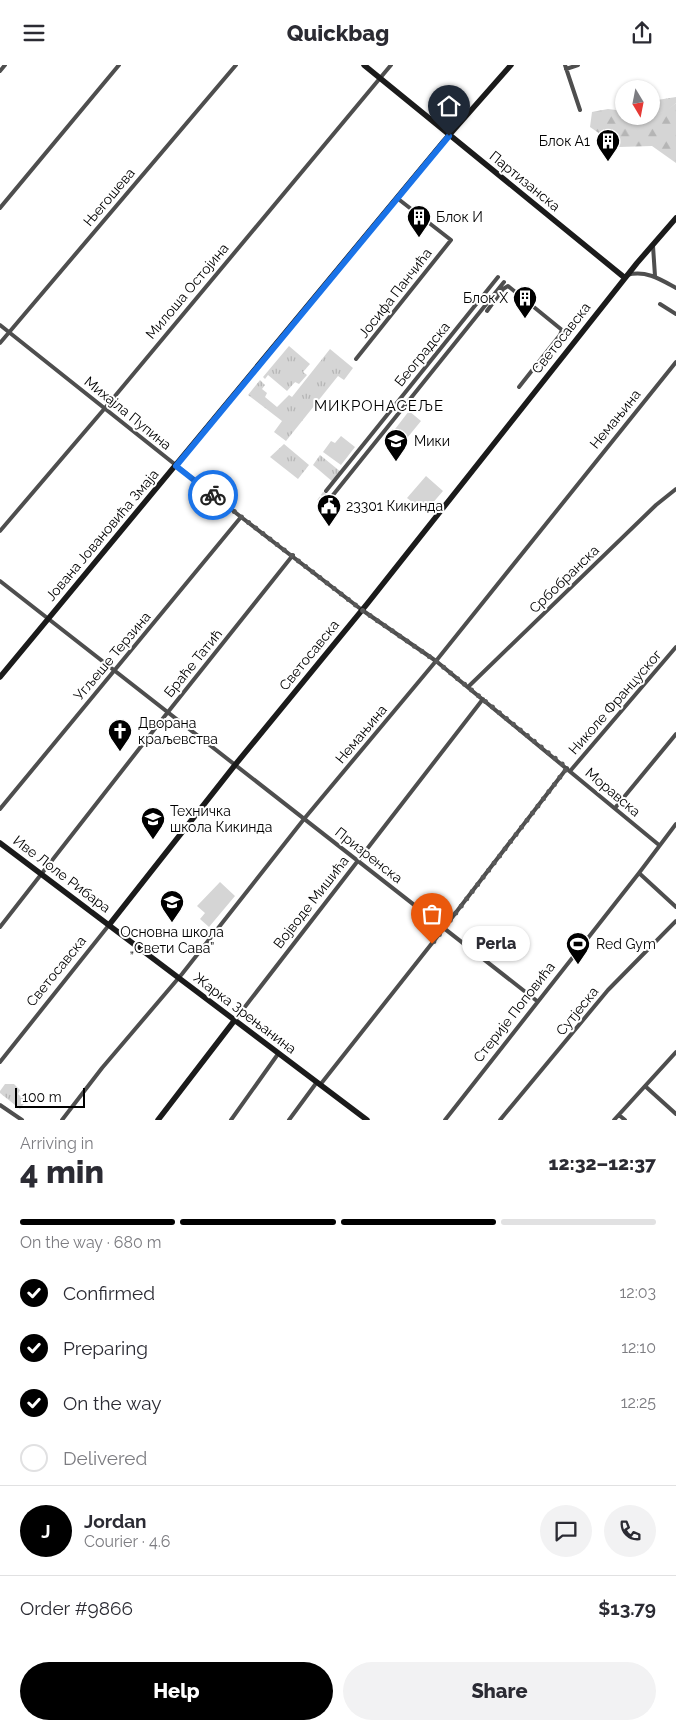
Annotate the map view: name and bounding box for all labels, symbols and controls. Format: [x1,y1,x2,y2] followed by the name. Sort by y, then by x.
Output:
[20,19,48,47] icon: menu
[628,19,656,47] icon: share
[287,20,389,46] text: Quickbag
[615,80,660,125] north arrow
[615,80,660,125] map controls
[428,85,470,136] pin
[435,92,463,120] icon: home
[595,128,621,162] building icon: Блок А1
[539,133,590,149] place label: Блок А1
[487,148,563,214] street label: Партизанска
[80,165,138,229] street label: Његошева
[406,204,432,238] building icon: Блок И
[436,209,483,225] place label: Блок И
[142,240,232,342] street label: Милоша Остојина
[355,245,435,341] street label: Јосифа Панчића
[512,285,538,319] building icon: Блок Х
[463,290,508,306] place label: Блок Х
[528,299,594,377] street label: Светосавска
[391,319,453,389] street label: Београдска
[81,373,175,453] street label: Михајла Пупина
[586,386,644,452] street label: Немањина
[314,397,444,415] district label: МИКРОНАСЕЉЕ
[383,428,409,462] school or university icon: Мики
[414,433,450,449] place label: Мики
[42,466,162,604] street label: Јована Јовановића Змаја
[188,470,238,520] courier
[199,481,227,509] icon: bike
[316,493,342,527] public building icon: 23301 Кикинда
[346,498,443,514] place label: 23301 Кикинда
[526,542,602,616] street label: Србобранска
[70,608,154,704] street label: Угљеше Терзина
[276,617,342,693] street label: Светосавска
[161,626,225,700] street label: Браће Татић
[565,646,665,758] street label: Николе Француског
[332,702,390,766] street label: Немањина
[138,715,218,747] place label: Дворана краљевства
[107,718,133,752] church icon: Дворана краљевства
[582,764,644,820] street label: Моравска
[170,803,272,835] place label: Техничка школа Кикинда
[140,806,166,840] school or university icon: Техничка школа Кикинда
[332,824,406,886] street label: Призренска
[10,832,114,916] street label: Иве Лоле Рибара
[270,853,352,951] street label: Војводе Мишића
[159,889,185,923] school or university icon: Основна школа „Свети Сава”
[411,893,453,944] pin
[418,900,446,928] icon: bag
[120,924,224,956] place label: Основна школа „Свети Сава”
[462,927,530,961] callout: Perla
[565,931,591,965] sports icon: Red Gym
[23,933,89,1009] street label: Светосавска
[476,934,516,953] text: Perla
[596,936,656,952] place label: Red Gym
[470,959,558,1065] street label: Стерије Поповића
[191,969,299,1057] street label: Жарка Зрењанина
[553,984,601,1038] street label: Сутјеска
[15,1085,85,1108] scale bar
[22,1089,62,1105] text: 100 m
[20,1134,94,1153] text: Arriving in
[549,1152,656,1174] text: 12:32–12:37
[20,1153,104,1190] text: 4 min
[20,1233,162,1252] text: On the way · 680 m
[20,1279,48,1307] icon: check
[63,1282,155,1304] text: Confirmed
[619,1283,656,1302] text: 12:03
[20,1334,48,1362] icon: check
[63,1337,148,1359] text: Preparing
[621,1338,656,1357] text: 12:10
[20,1389,48,1417] icon: check
[63,1392,162,1414] text: On the way
[621,1393,656,1412] text: 12:25
[63,1447,147,1469] text: Delivered
[540,1505,592,1557] button: chat
[604,1505,656,1557] button: phone
[84,1510,147,1532] text: Jordan
[41,1520,51,1542] text: J
[84,1532,170,1551] text: Courier · 4.6
[20,1597,133,1619] text: Order #9866
[598,1597,656,1619] text: $13.79
[20,1662,333,1720] button: Help
[343,1662,656,1720] button: Share

